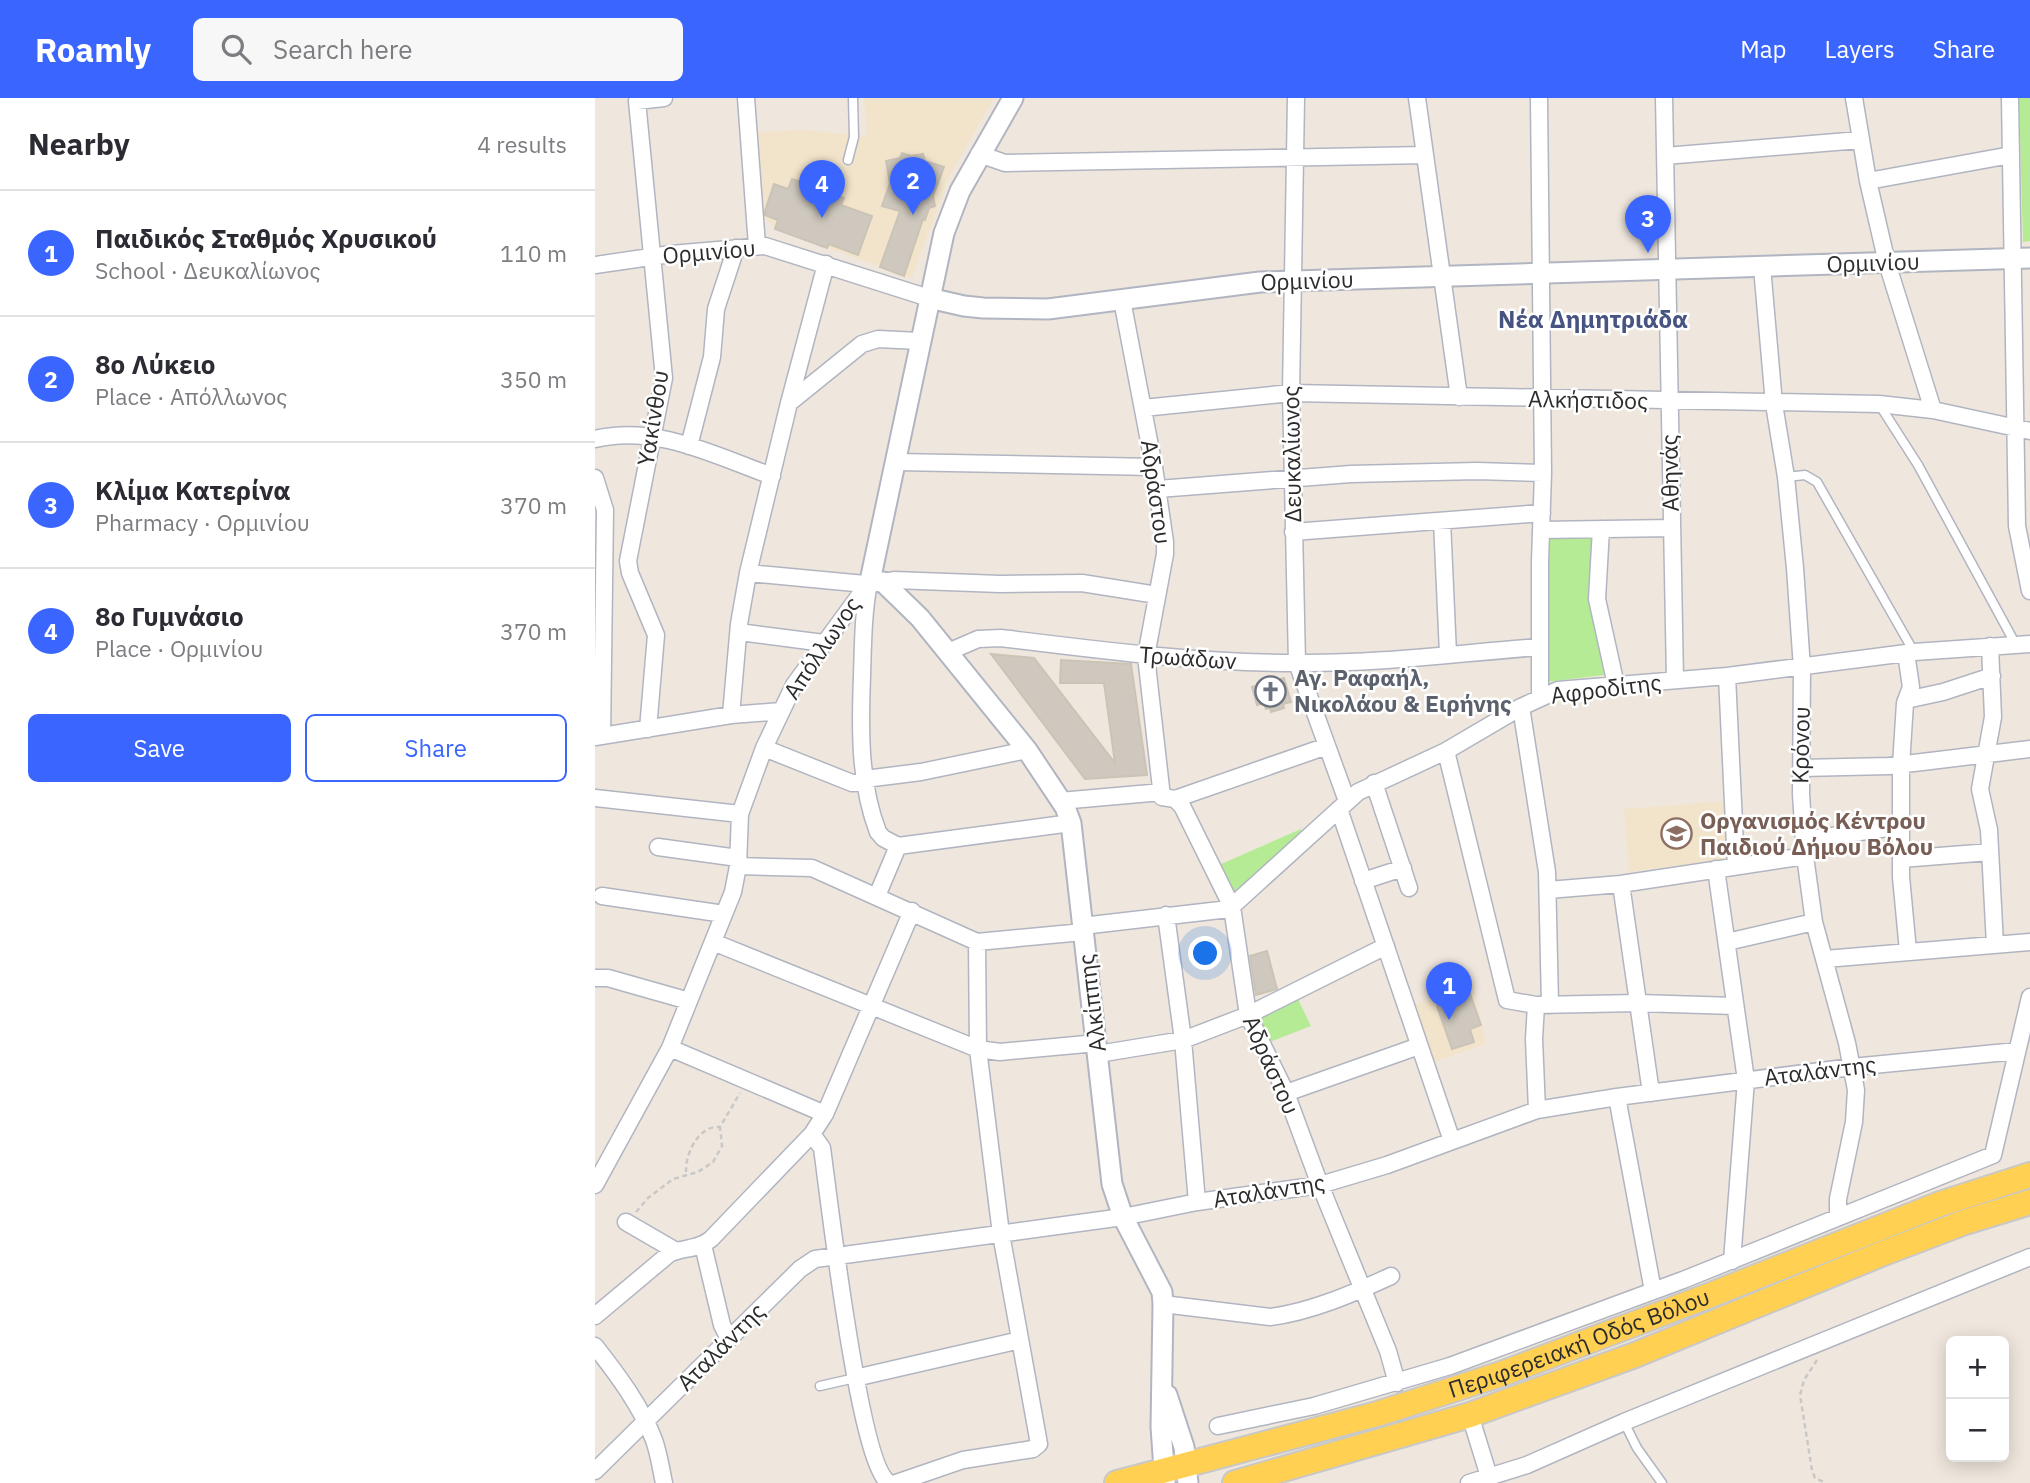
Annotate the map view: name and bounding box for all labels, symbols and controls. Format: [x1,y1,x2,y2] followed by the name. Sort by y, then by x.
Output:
[193,18,683,81] search box
[35,28,151,71] text: Roamly
[217,30,255,68] icon: search
[273,32,412,66] text: Search here
[1740,33,1787,65] text: Map
[1825,33,1895,65] text: Layers
[1933,33,1995,65] text: Share
[28,124,130,163] text: Nearby
[477,129,567,159] text: 4 results
[890,157,936,215] pin: 2
[799,160,845,218] pin: 4
[1625,195,1671,253] pin: 3
[95,221,437,255] text: Παιδικός Σταθμός Χρυσικού
[661,232,757,270] street label: Ορμινίου
[44,238,58,268] text: 1
[500,238,567,268] text: 110 m
[1826,245,1920,279] street label: Ορμινίου
[95,255,321,285] text: School · Δευκαλίωνος
[1260,263,1354,297] street label: Ορμινίου
[1498,303,1688,335] district label: Νέα Δημητριάδα
[95,347,216,381] text: 8ο Λύκειο
[44,364,58,394] text: 2
[500,364,567,394] text: 350 m
[630,368,674,468] street label: Υακίνθου
[95,381,287,411] text: Place · Απόλλωνος
[1528,383,1648,415] street label: Αλκήστιδος
[1275,385,1307,523] street label: Δευκαλίωνος
[1653,434,1685,512] street label: Αθηνάς
[1135,438,1179,546] street label: Αδράστου
[95,473,291,507] text: Κλίμα Κατερίνα
[44,490,58,520] text: 3
[500,490,567,520] text: 370 m
[95,507,310,537] text: Pharmacy · Ορμινίου
[776,590,866,705] street label: Απόλλωνος
[95,599,244,633] text: 8ο Γυμνάσιο
[44,616,58,646] text: 4
[500,616,567,646] text: 370 m
[95,633,263,663] text: Place · Ορμινίου
[1138,639,1238,675] street label: Τρωάδων
[1294,662,1512,718] place label: Αγ. Ραφαήλ, Νικολάου & Ειρήνης
[1549,666,1663,710] street label: Αφροδίτης
[1254,674,1288,708] church icon: Αγ. Ραφαήλ, Νικολάου & Ειρήνης
[1784,706,1816,784] street label: Κρόνου
[28,714,291,782] button: Save
[305,714,567,782] button: Share
[1700,805,1933,861] place label: Οργανισμός Κέντρου Παιδιού Δήμου Βόλου
[1660,817,1694,851] school or university icon: Οργανισμός Κέντρου Παιδιού Δήμου Βόλου
[1188,936,1222,970] your location
[1070,952,1112,1054] street label: Αλκίππης
[1426,962,1472,1020] pin: 1
[1237,1010,1307,1119] street label: Αδράστου
[1762,1048,1878,1092] street label: Αταλάντης
[1211,1166,1327,1214] street label: Αταλάντης
[1444,1281,1714,1404] street label: Περιφερειακή Οδός Βόλου
[670,1296,771,1397] street label: Αταλάντης
[1946,1336,2009,1462] map controls
[1946,1336,2009,1399] button: +
[1946,1399,2009,1462] button: −

